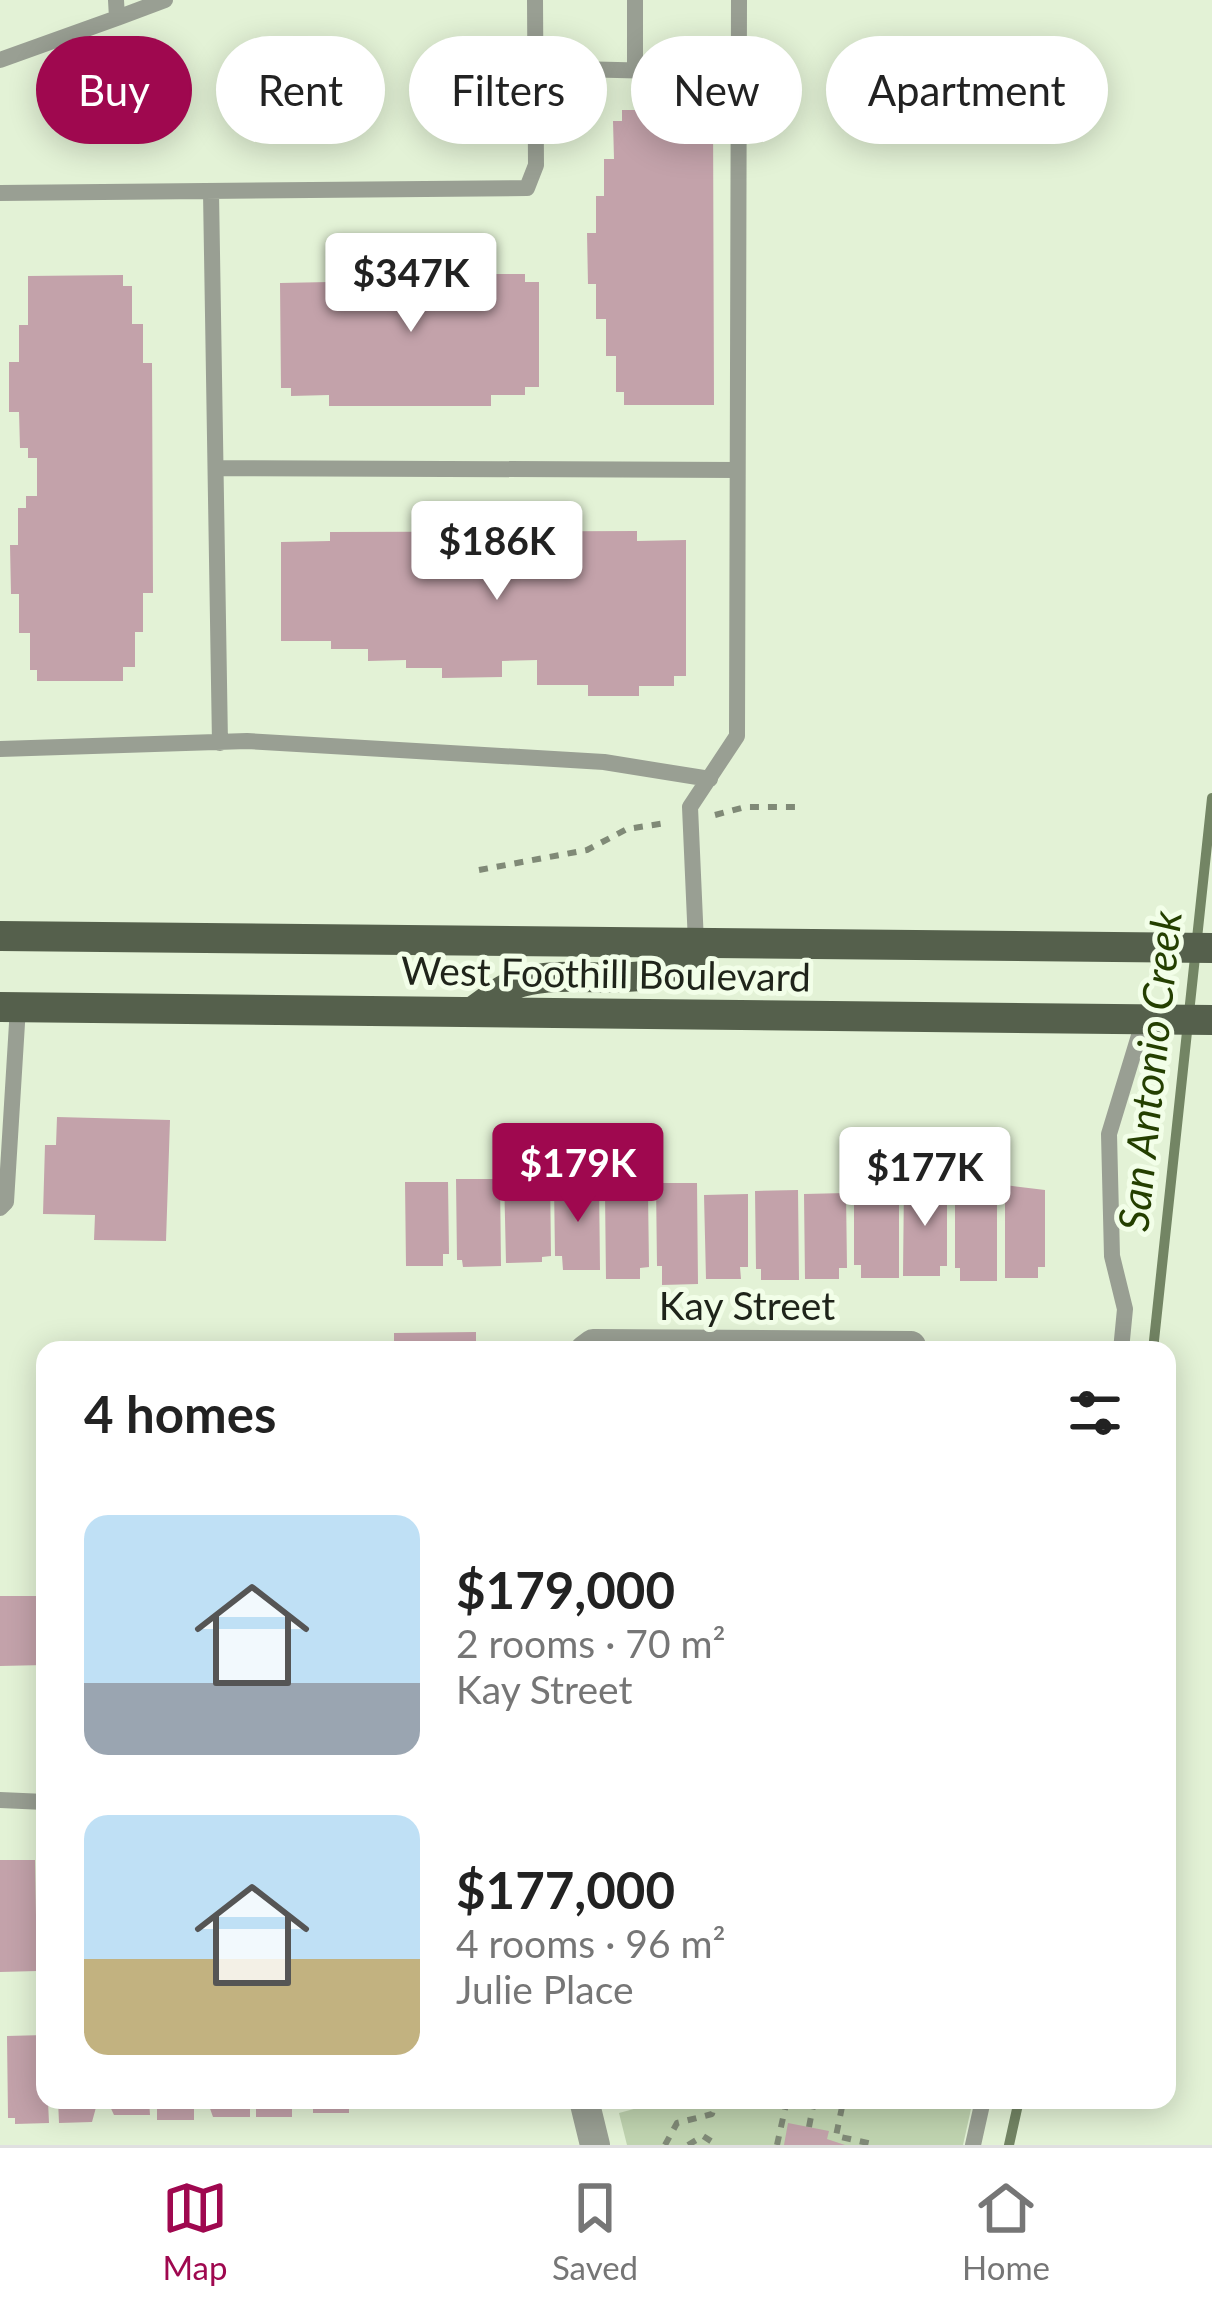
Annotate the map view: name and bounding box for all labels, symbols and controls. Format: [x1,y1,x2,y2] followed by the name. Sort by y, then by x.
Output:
[36,36,192,144] chip: Buy
[216,36,385,144] chip: Rent
[409,36,607,144] chip: Filters
[631,36,802,144] chip: New
[826,36,1108,144] chip: Apartment
[327,233,495,335] pin: $347K
[352,249,470,295] text: $347K
[413,501,581,603] pin: $186K
[438,517,556,563] text: $186K
[1107,907,1191,1233] water label: San Antonio Creek
[401,946,811,1000] street label: West Foothill Boulevard
[494,1123,662,1225] pin: $179K
[841,1127,1009,1229] pin: $177K
[519,1139,637,1185] text: $179K
[866,1143,984,1189] text: $177K
[659,1282,835,1328] street label: Kay Street
[1062,1380,1128,1446] icon: filters
[84,1383,276,1444] text: 4 homes
[456,1559,675,1620] text: $179,000
[180,1563,324,1707] icon: home
[456,1620,726,1666] text: 2 rooms · 70 m²
[456,1666,632,1712] text: Kay Street
[456,1859,675,1920] text: $177,000
[180,1863,324,2007] icon: home
[456,1920,726,1966] text: 4 rooms · 96 m²
[456,1966,634,2012] text: Julie Place
[162,2175,228,2287] tab: Map
[552,2175,638,2287] tab: Saved
[962,2175,1050,2287] tab: Home

